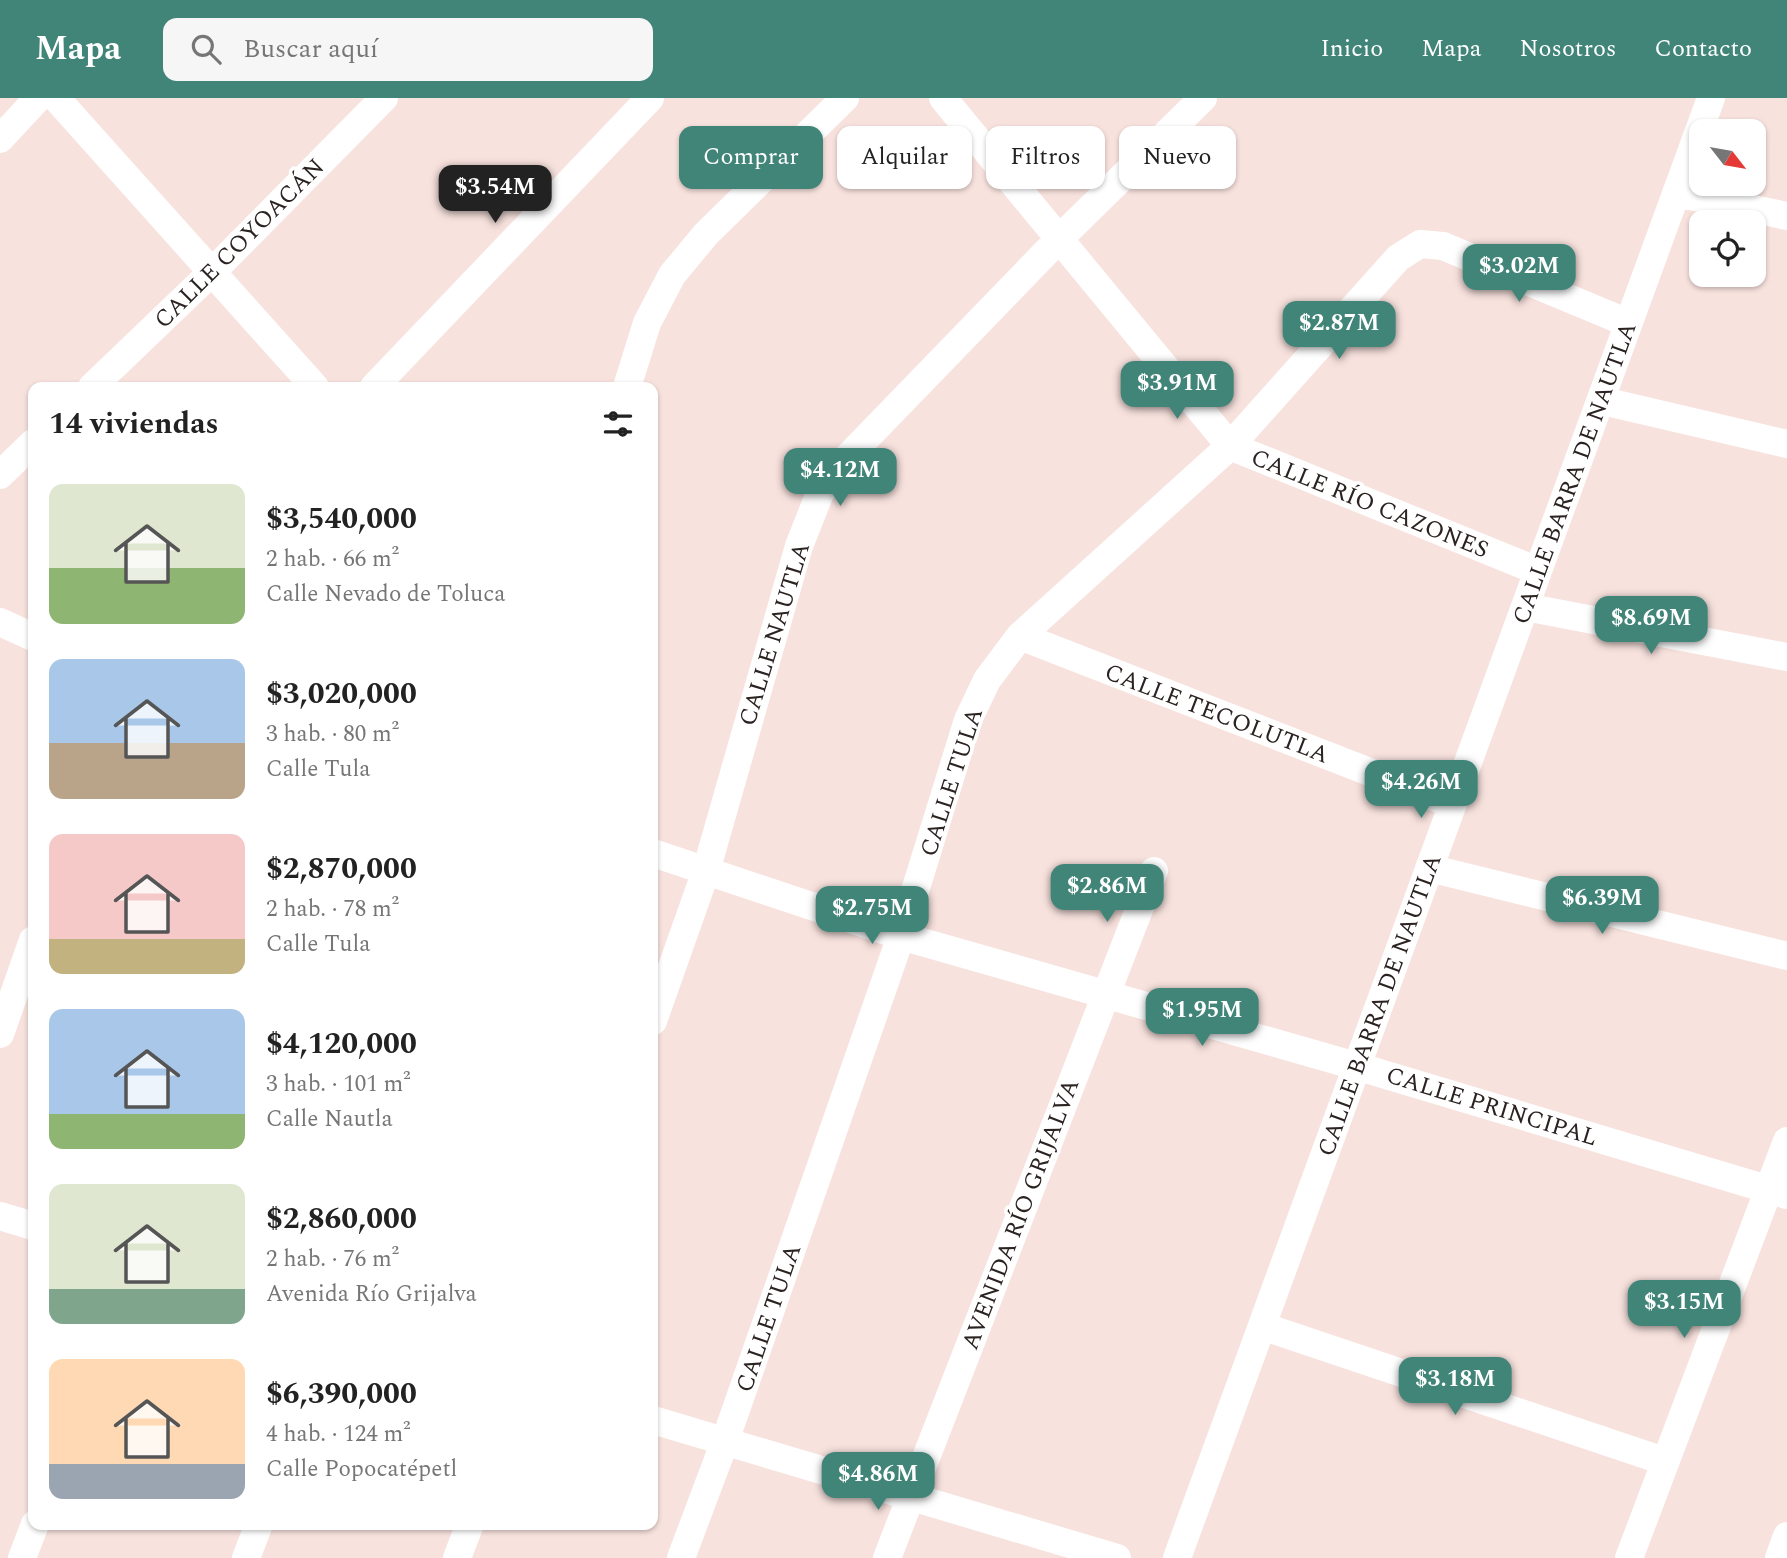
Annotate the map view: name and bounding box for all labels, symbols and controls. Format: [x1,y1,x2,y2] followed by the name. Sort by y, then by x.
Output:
[163,18,653,81] search box
[35,24,121,74] text: Mapa
[243,29,378,69] text: Buscar aquí
[187,30,225,68] icon: search
[1320,31,1383,67] text: Inicio
[1421,31,1481,67] text: Mapa
[1519,31,1616,67] text: Nosotros
[1654,31,1752,67] text: Contacto
[1689,119,1766,196] north arrow
[1689,119,1766,287] map controls
[679,126,823,189] chip: Comprar
[837,126,972,189] chip: Alquilar
[986,126,1105,189] chip: Filtros
[1119,126,1236,189] chip: Nuevo
[146,150,333,337] street label: CALLE COYOACÁN
[438,166,552,225] pin: $3.54M
[455,170,535,205] text: $3.54M
[1689,210,1766,287] button: locate
[1462,244,1576,304] pin: $3.02M
[1479,249,1559,284] text: $3.02M
[1282,302,1396,361] pin: $2.87M
[1299,306,1379,341] text: $2.87M
[1503,317,1646,630] street label: CALLE BARRA DE NAUTLA
[1120,362,1234,421] pin: $3.91M
[1137,366,1217,401] text: $3.91M
[49,401,219,447] text: 14 viviendas
[599,405,637,443] icon: filters
[1245,440,1494,568] street label: CALLE RÍO CAZONES
[783,448,897,508] pin: $4.12M
[800,453,880,488] text: $4.12M
[266,496,417,542] text: $3,540,000
[105,512,189,596] icon: home
[730,538,820,731] street label: CALLE NAUTLA
[266,542,399,577] text: 2 hab. · 66 m²
[266,577,506,612] text: Calle Nevado de Toluca
[1594,596,1708,656] pin: $8.69M
[1611,601,1691,636] text: $8.69M
[1099,655,1334,773] street label: CALLE TECOLUTLA
[266,671,417,717] text: $3,020,000
[105,687,189,771] icon: home
[911,703,993,861] street label: CALLE TULA
[266,717,399,752] text: 3 hab. · 80 m²
[266,752,370,787] text: Calle Tula
[1364,760,1478,820] pin: $4.26M
[1381,765,1461,800] text: $4.26M
[266,846,417,892] text: $2,870,000
[1308,849,1451,1162] street label: CALLE BARRA DE NAUTLA
[105,862,189,946] icon: home
[1050,864,1164,924] pin: $2.86M
[1067,869,1147,904] text: $2.86M
[1545,876,1659,936] pin: $6.39M
[1562,881,1642,916] text: $6.39M
[815,886,929,946] pin: $2.75M
[832,891,912,926] text: $2.75M
[266,892,399,927] text: 2 hab. · 78 m²
[266,927,370,962] text: Calle Tula
[1145,988,1259,1048] pin: $1.95M
[1162,993,1242,1028] text: $1.95M
[266,1021,417,1067] text: $4,120,000
[105,1037,189,1121] icon: home
[1381,1058,1602,1156] street label: CALLE PRINCIPAL
[266,1067,411,1102] text: 3 hab. · 101 m²
[953,1074,1089,1355] street label: AVENIDA RÍO GRIJALVA
[266,1102,393,1137] text: Calle Nautla
[266,1196,417,1242] text: $2,860,000
[105,1212,189,1296] icon: home
[727,1239,811,1397] street label: CALLE TULA
[266,1242,399,1277] text: 2 hab. · 76 m²
[266,1277,477,1312] text: Avenida Río Grijalva
[1627,1280,1741,1340] pin: $3.15M
[1644,1285,1724,1320] text: $3.15M
[1398,1358,1512,1417] pin: $3.18M
[1415,1362,1495,1397] text: $3.18M
[266,1371,417,1417] text: $6,390,000
[105,1387,189,1471] icon: home
[266,1417,411,1452] text: 4 hab. · 124 m²
[266,1452,457,1487] text: Calle Popocatépetl
[821,1452,935,1512] pin: $4.86M
[838,1457,918,1492] text: $4.86M

